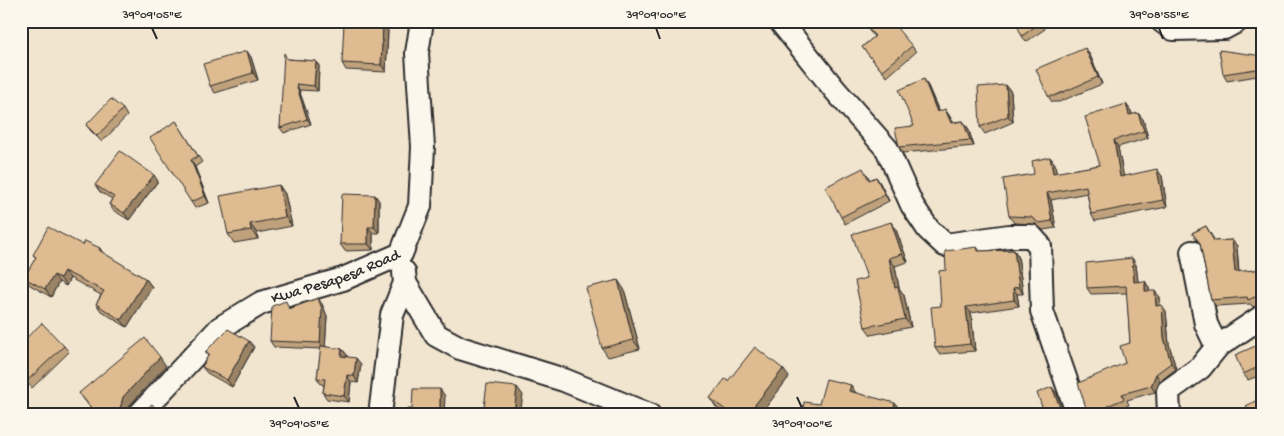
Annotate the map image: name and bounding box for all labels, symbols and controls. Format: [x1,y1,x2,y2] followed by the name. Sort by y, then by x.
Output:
[121,9,182,23] text: 39°09'05"E
[625,9,686,23] text: 39°09'00"E
[1128,9,1189,23] text: 39°08'55"E
[269,245,405,309] street label: Kwa Pesapesa Road
[268,418,329,432] text: 39°09'05"E
[771,418,832,432] text: 39°09'00"E

